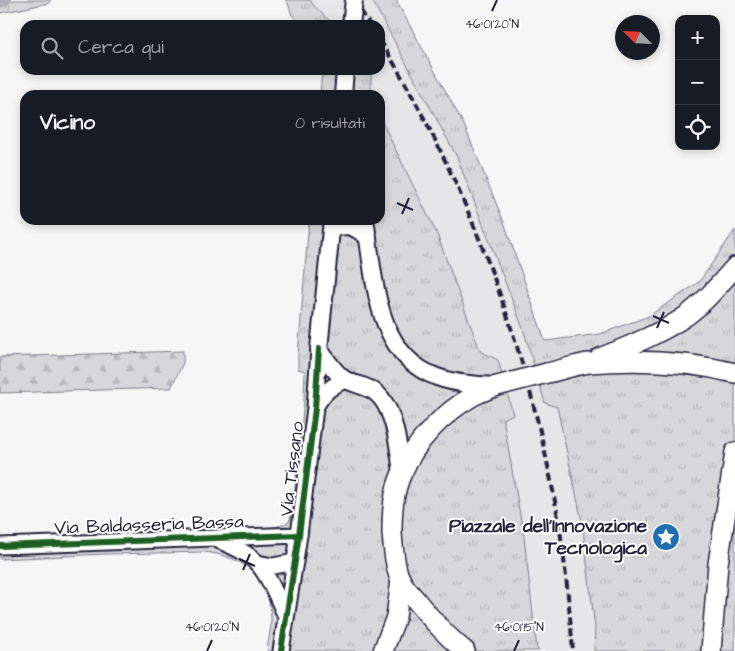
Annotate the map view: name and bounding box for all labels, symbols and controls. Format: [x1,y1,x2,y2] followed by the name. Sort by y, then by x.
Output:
[615,15,660,60] north arrow
[675,15,720,150] map controls
[675,15,720,60] button: +
[465,16,520,33] text: 46°01'20"N
[20,20,385,75] search box
[38,34,66,62] icon: search
[78,34,164,61] text: Cerca qui
[675,60,720,105] button: −
[675,105,720,150] button: locate
[40,108,95,137] text: Vicino
[295,112,365,134] text: 0 risultati
[273,420,311,518] street label: Via Tissano
[54,508,245,542] street label: Via Baldasseria Bassa
[449,513,648,563] place label: Piazzale dell'Innovazione Tecnologica
[651,522,681,552] place icon: Piazzale dell'Innovazione Tecnologica
[185,619,240,636] text: 46°01'20"N
[494,619,544,636] text: 46°01'15"N

